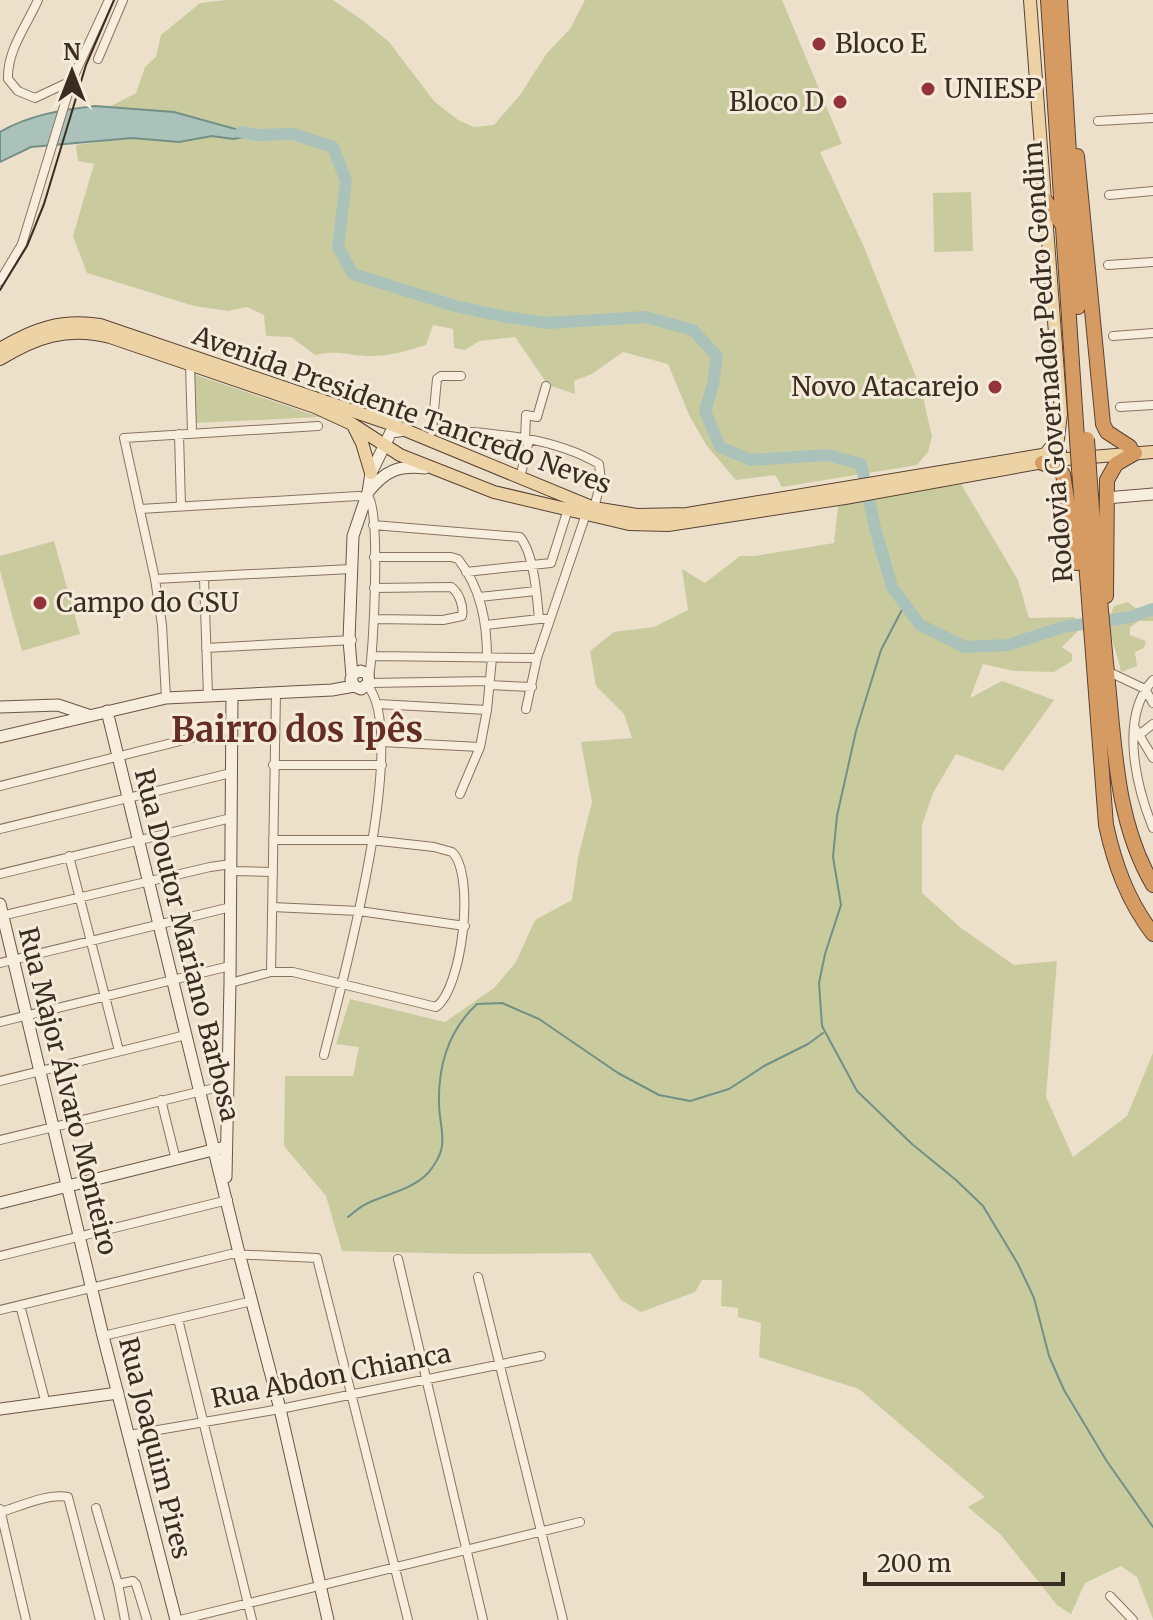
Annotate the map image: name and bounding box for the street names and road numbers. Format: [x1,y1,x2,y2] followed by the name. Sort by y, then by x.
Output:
[1016,140,1079,584] street label: Rodovia Governador Pedro Gondim
[187,318,616,501] street label: Avenida Presidente Tancredo Neves
[128,765,247,1125] street label: Rua Doutor Mariano Barbosa
[12,923,126,1258] street label: Rua Major Álvaro Monteiro
[112,1334,199,1562] street label: Rua Joaquim Pires
[208,1336,454,1415] street label: Rua Abdon Chianca

